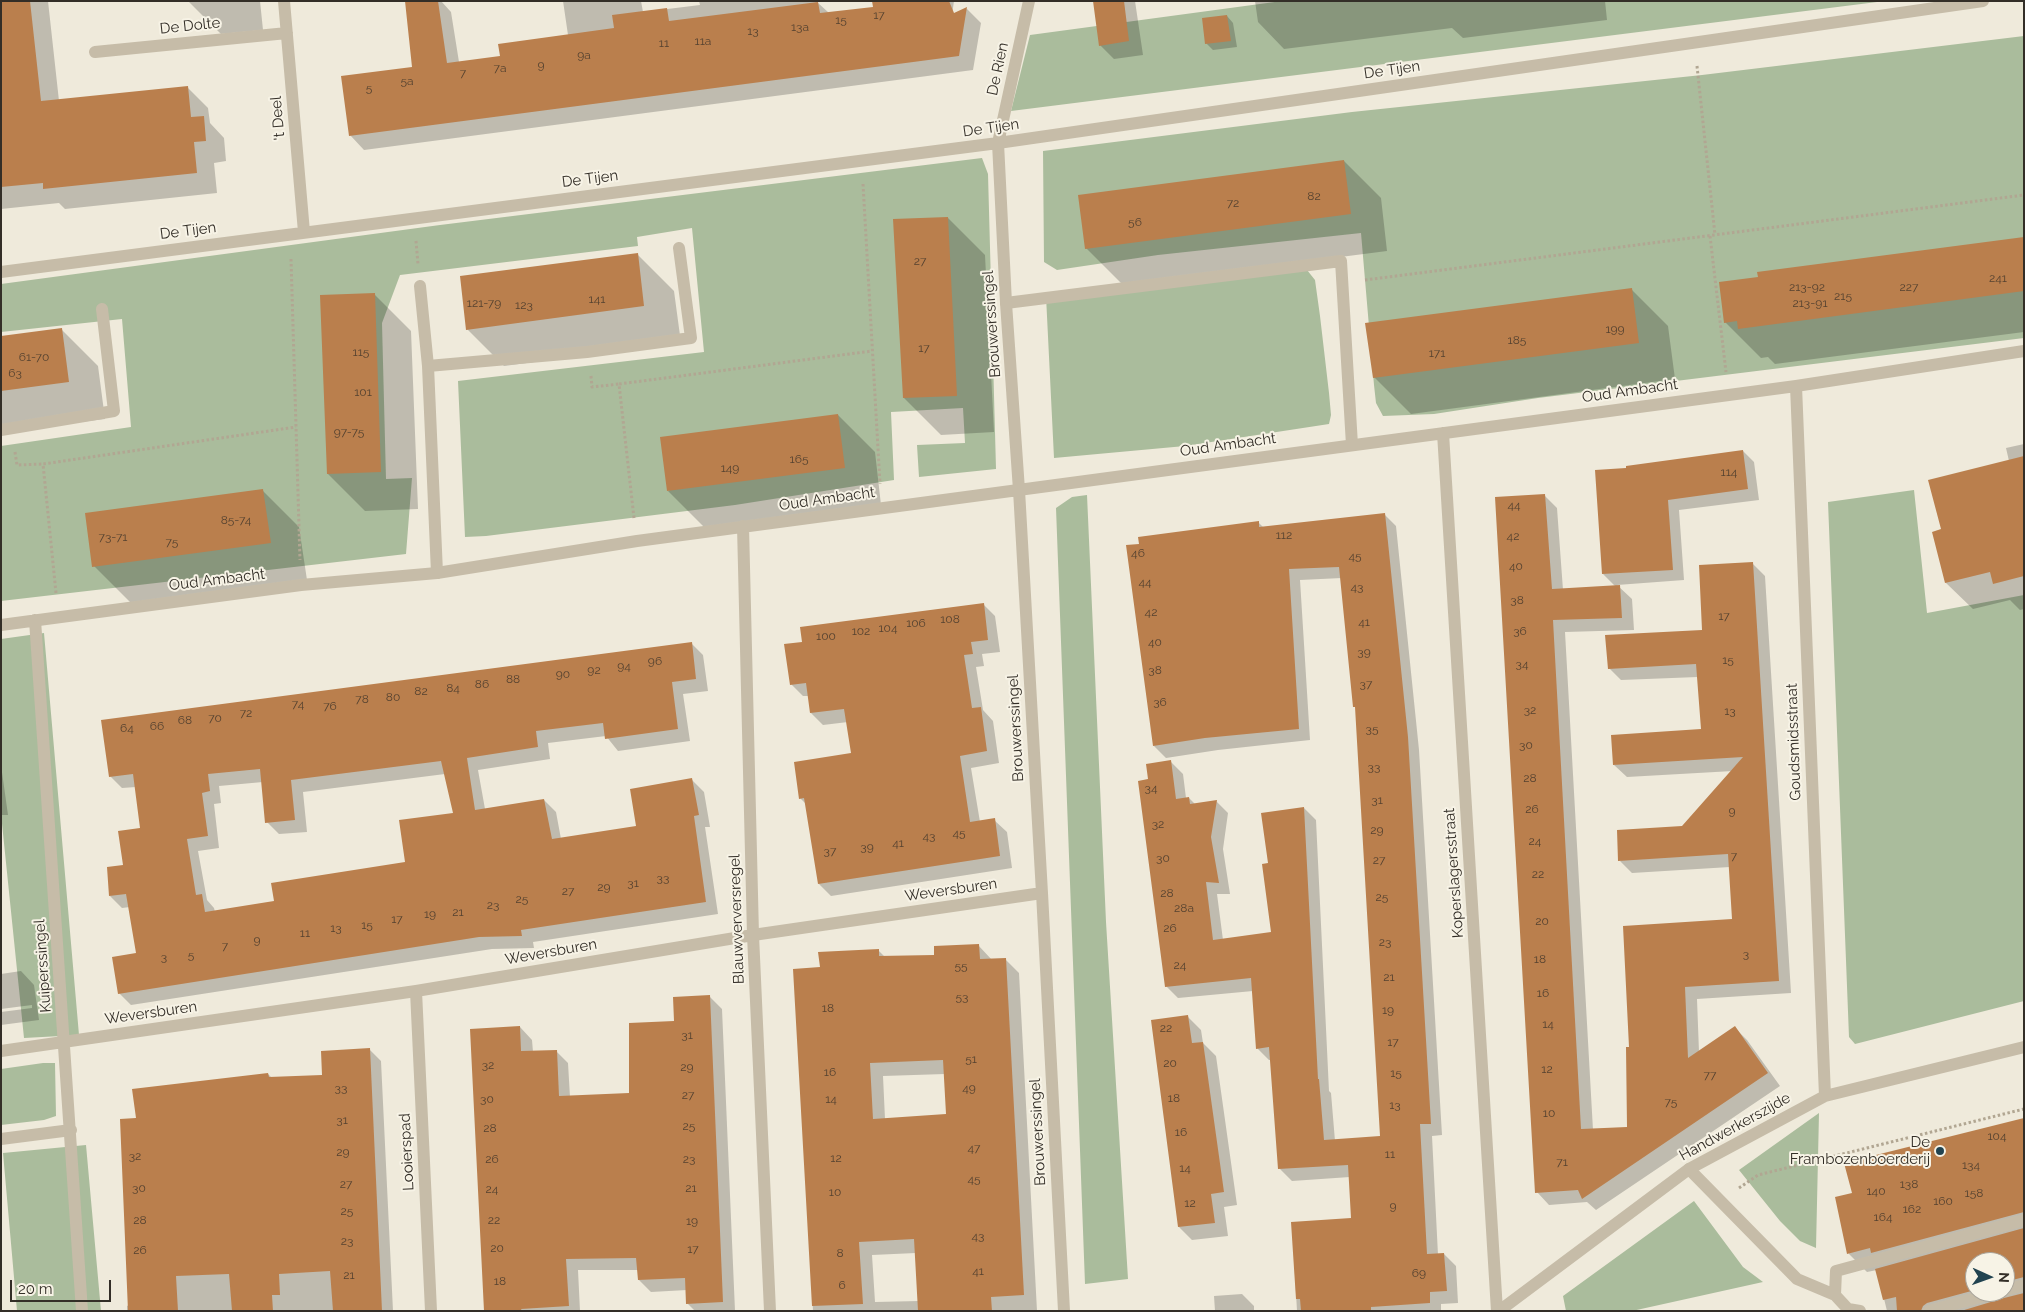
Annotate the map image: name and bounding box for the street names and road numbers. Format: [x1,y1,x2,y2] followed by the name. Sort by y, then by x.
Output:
[159,14,221,38] street label: De Dolte
[984,41,1012,97] street label: De Rien
[1363,57,1421,83] street label: De Tijen
[267,95,289,141] street label: 't Deel
[962,115,1020,141] street label: De Tijen
[561,167,619,191] street label: De Tijen
[159,219,217,243] street label: De Tijen
[979,270,1005,378] street label: Brouwerssingel
[1581,375,1679,407] street label: Oud Ambacht
[1179,429,1277,461] street label: Oud Ambacht
[778,483,876,515] street label: Oud Ambacht
[168,565,266,595] street label: Oud Ambacht
[1004,674,1028,782] street label: Brouwerssingel
[1783,683,1805,801] street label: Goudsmidsstraat
[1440,807,1468,939] street label: Koperslagersstraat
[726,854,748,984] street label: Blauwverversregel
[904,875,998,905] street label: Weversburen
[31,919,55,1013] street label: Kuiperssingel
[504,935,598,969] street label: Weversburen
[104,998,198,1028] street label: Weversburen
[1026,1078,1050,1186] street label: Brouwerssingel
[1676,1089,1794,1165] street label: Handwerkerszijde
[396,1113,418,1191] street label: Looierspad

